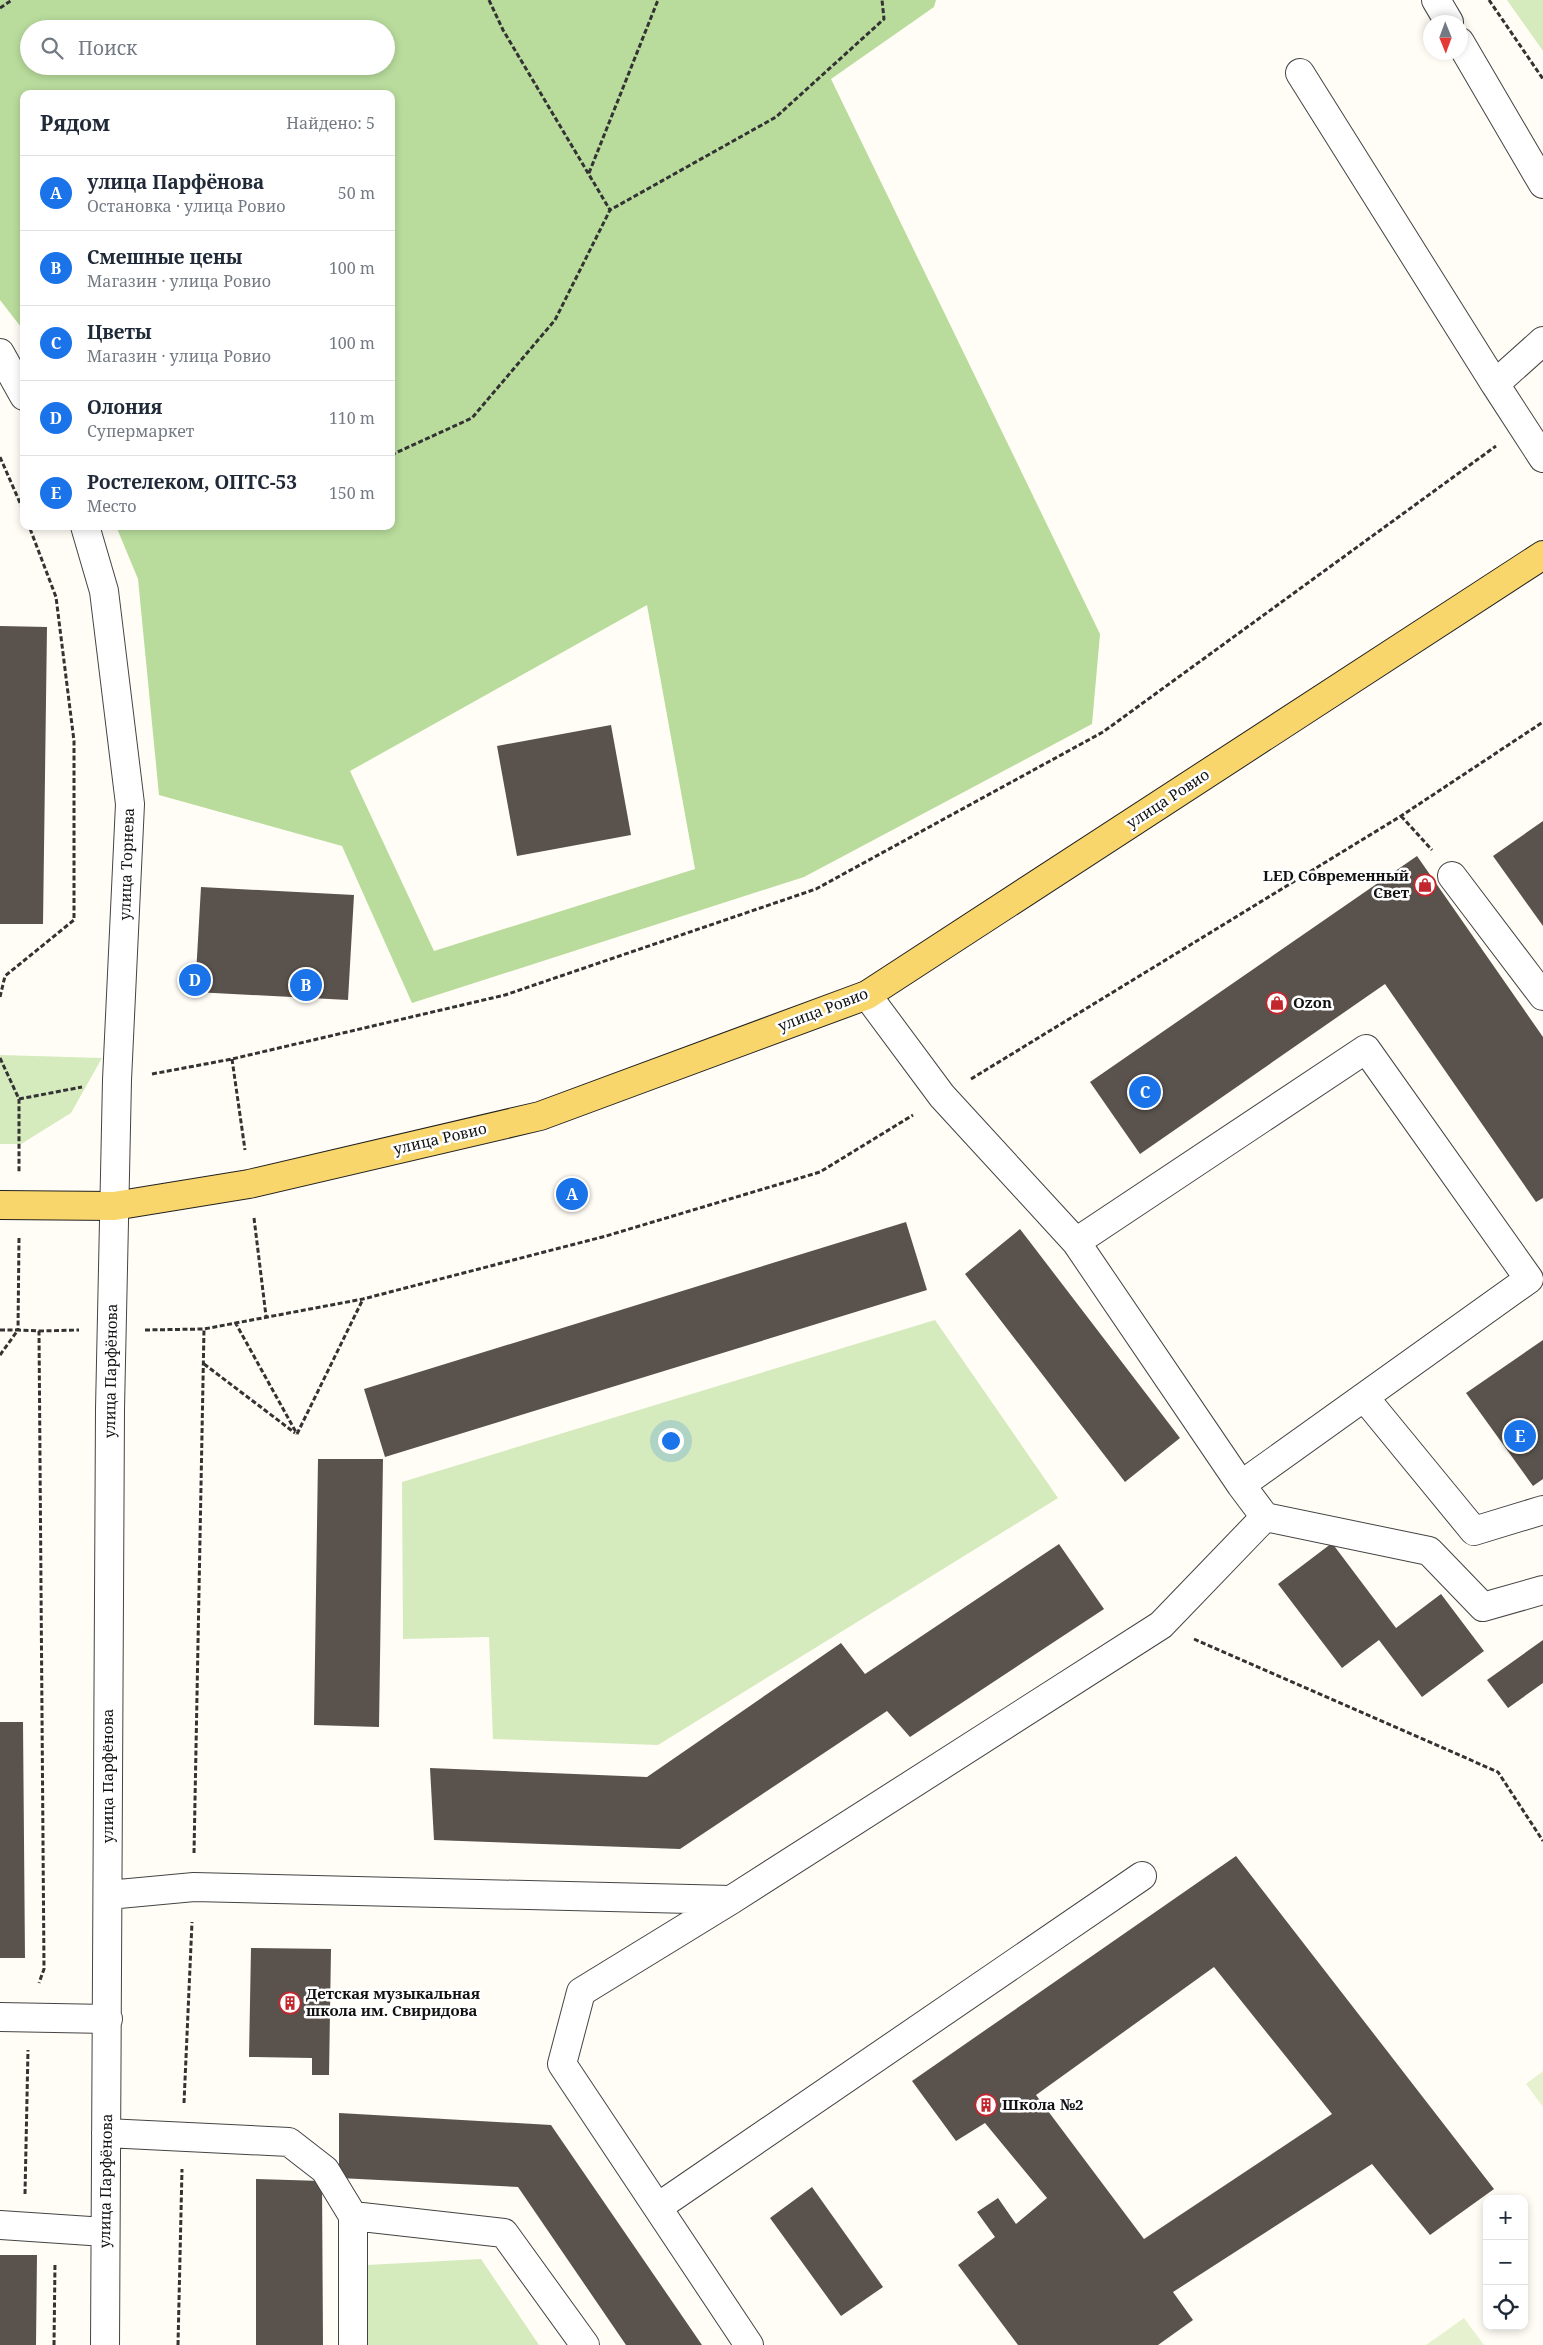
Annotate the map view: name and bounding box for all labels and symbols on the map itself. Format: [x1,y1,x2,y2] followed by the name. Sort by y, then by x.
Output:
[1423,15,1468,60] north arrow
[1122,764,1213,832] street label: улица Ровио
[114,807,138,921] street label: улица Торнева
[1263,865,1410,902] place label: LED Современный Свет
[1413,873,1437,897] shop icon: LED Современный Свет
[179,961,211,999] pin: D
[290,966,322,1004] pin: B
[775,983,871,1035] street label: улица Ровио
[1265,991,1289,1015] shop icon: Ozon
[1293,992,1332,1012] place label: Ozon
[1129,1073,1161,1111] pin: C
[391,1118,488,1158] street label: улица Ровио
[556,1175,588,1213] pin: A
[99,1304,121,1438] street label: улица Парфёнова
[1504,1417,1536,1455] pin: E
[658,1428,684,1454] your location
[97,1709,117,1843] street label: улица Парфёнова
[306,1983,480,2020] place label: Детская музыкальная школа им. Свиридова
[278,1991,302,2015] building icon: Детская музыкальная школа им. Свиридова
[974,2093,998,2117] building icon: Школа №2
[1002,2094,1084,2114] place label: Школа №2
[94,2114,116,2248] street label: улица Парфёнова

